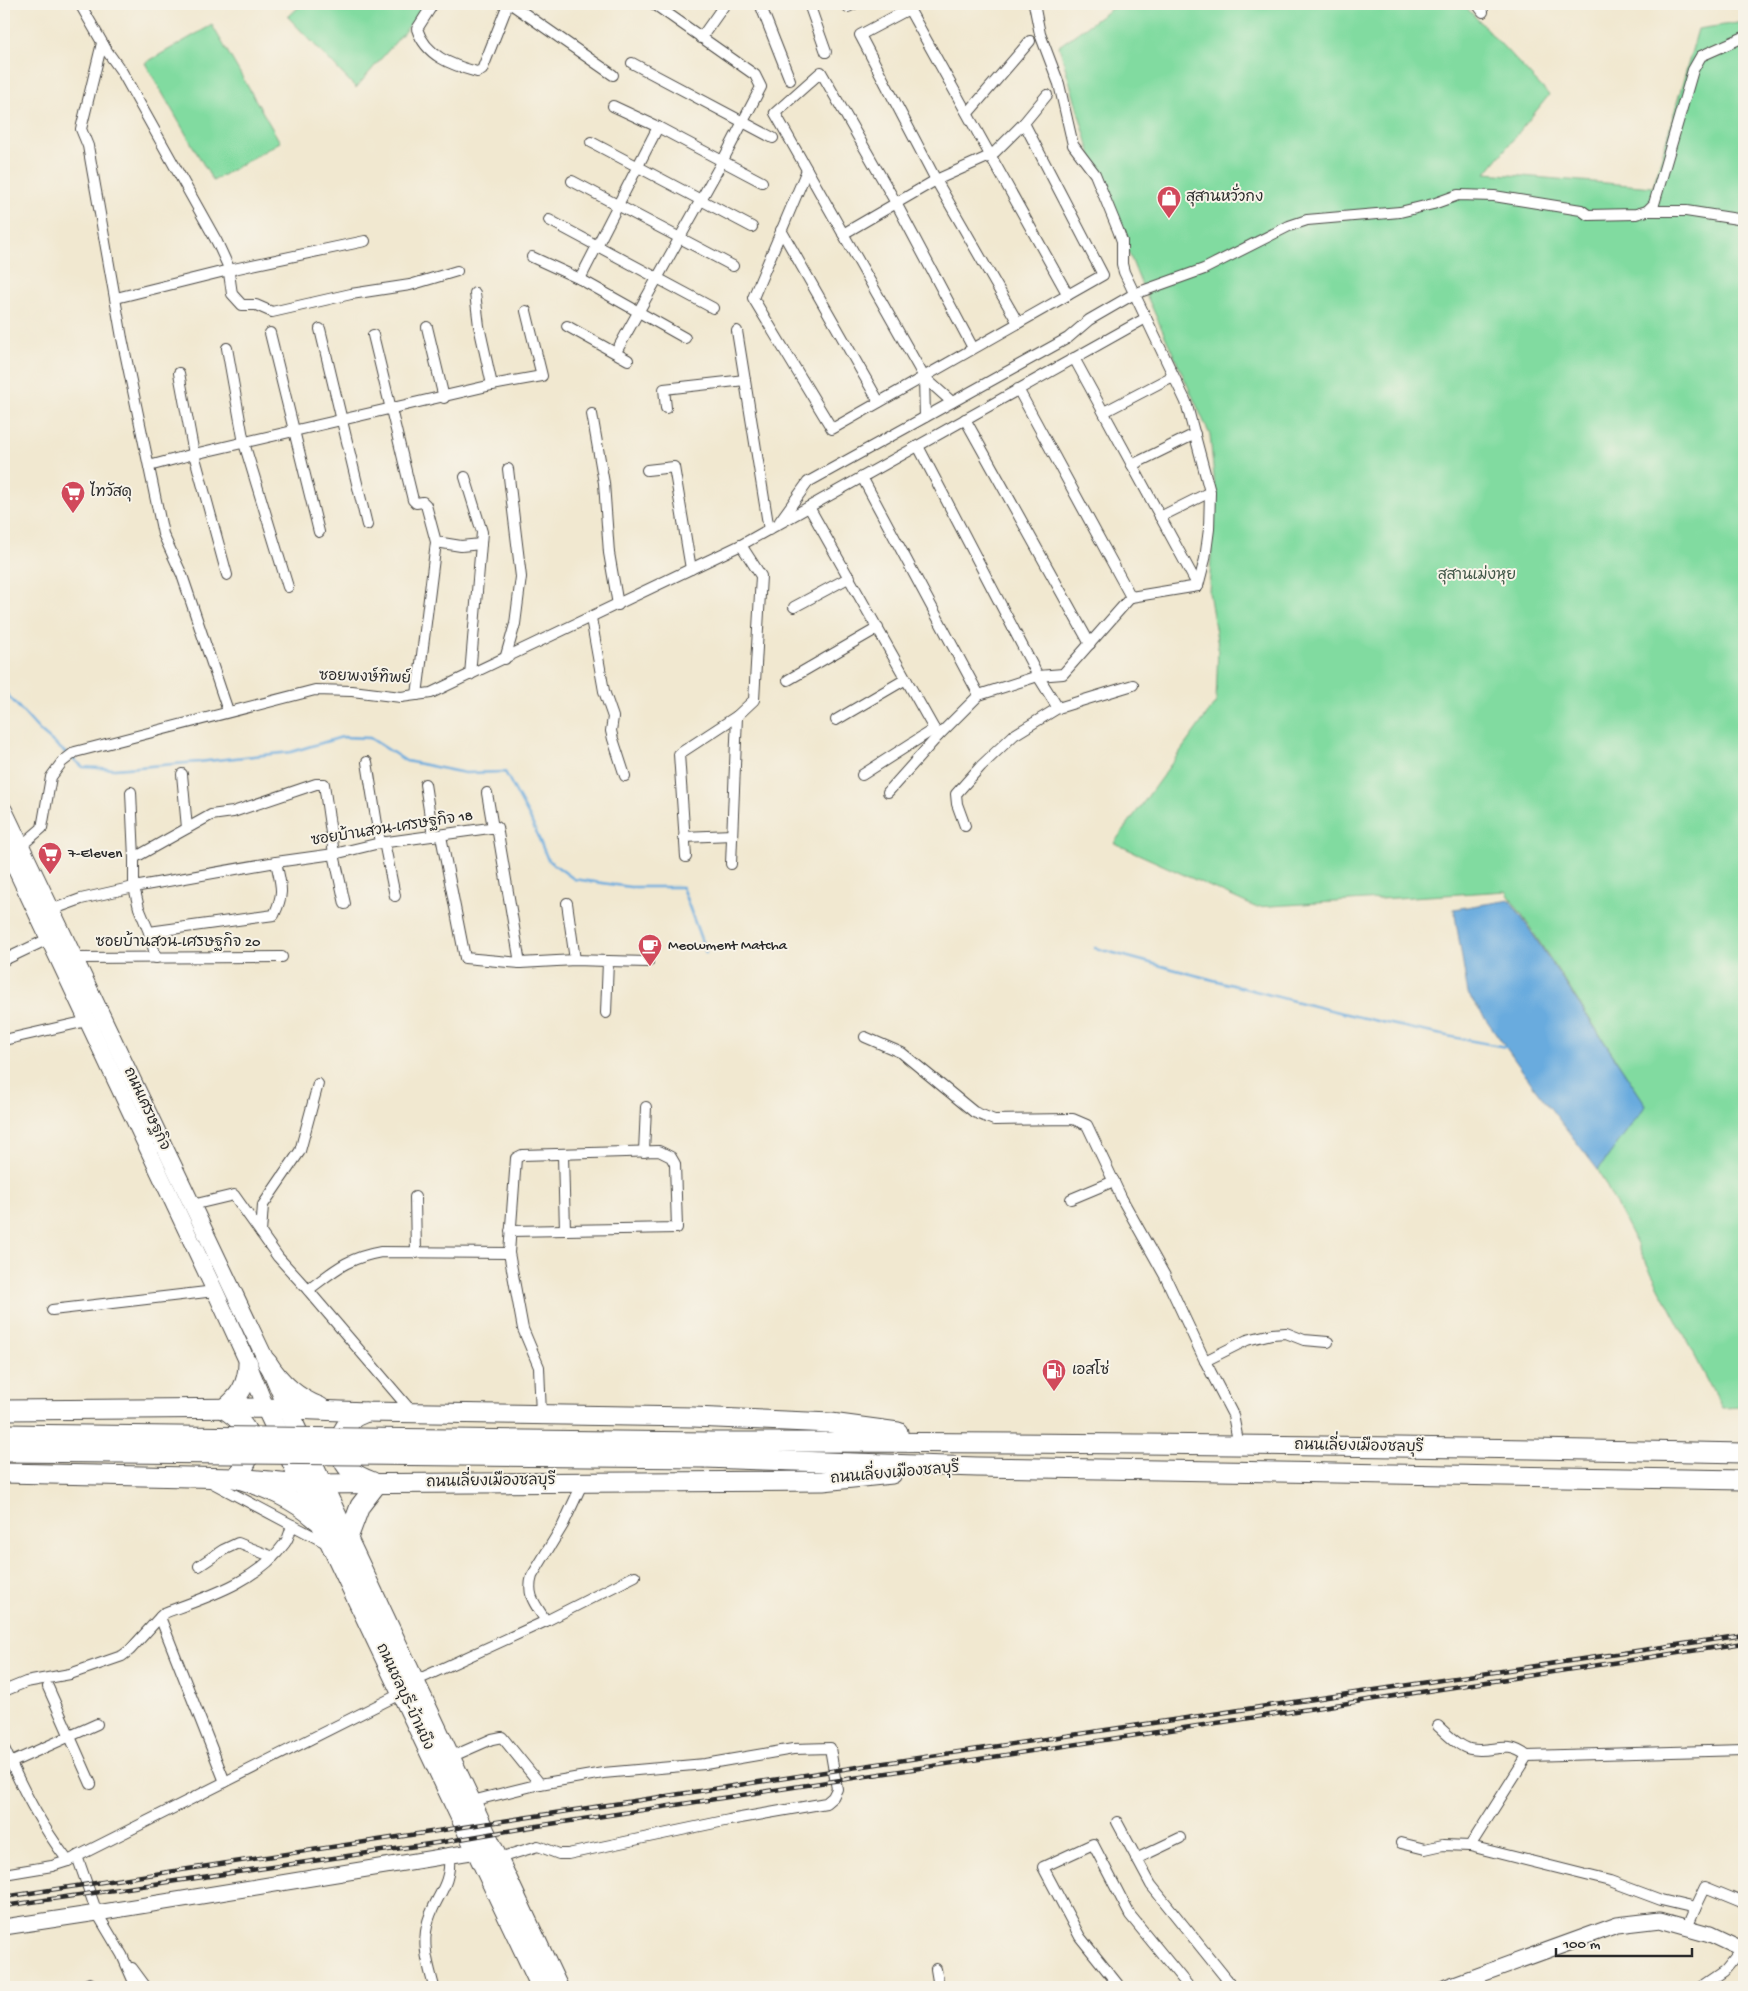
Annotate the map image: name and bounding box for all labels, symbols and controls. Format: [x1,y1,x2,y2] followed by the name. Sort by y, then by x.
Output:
[1186,183,1263,207] place label: สุสานหวั่วกง
[1156,185,1182,219] shop icon: สุสานหวั่วกง
[60,480,86,514] supermarket icon: ไทวัสดุ
[89,481,132,502] place label: ไทวัสดุ
[1438,564,1516,585] park label: สุสานเม่งหุย
[319,664,412,689] street label: ซอยพงษ์ทิพย์
[309,804,474,851] street label: ซอยบ้านสวน-เศรษฐกิจ 18
[37,841,63,875] supermarket icon: 7-Eleven
[67,845,122,863] place label: 7-Eleven
[95,931,261,952] street label: ซอยบ้านสวน-เศรษฐกิจ 20
[637,933,663,967] cafe icon: Meowment Matcha
[668,937,788,955] place label: Meowment Matcha
[119,1064,175,1153] street label: ถนนเศรษฐกิจ
[1041,1358,1067,1392] fuel station icon: เอสโซ่
[1072,1359,1109,1380] place label: เอสโซ่
[1294,1430,1424,1457] street label: ถนนเลี่ยงเมืองชลบุรี
[829,1452,961,1489] street label: ถนนเลี่ยงเมืองชลบุรี
[426,1465,556,1492] street label: ถนนเลี่ยงเมืองชลบุรี
[371,1640,439,1753] street label: ถนนชลบุรี-บ้านบึง
[1556,1926,1692,1958] scale bar
[1562,1936,1601,1954] text: 100 m

